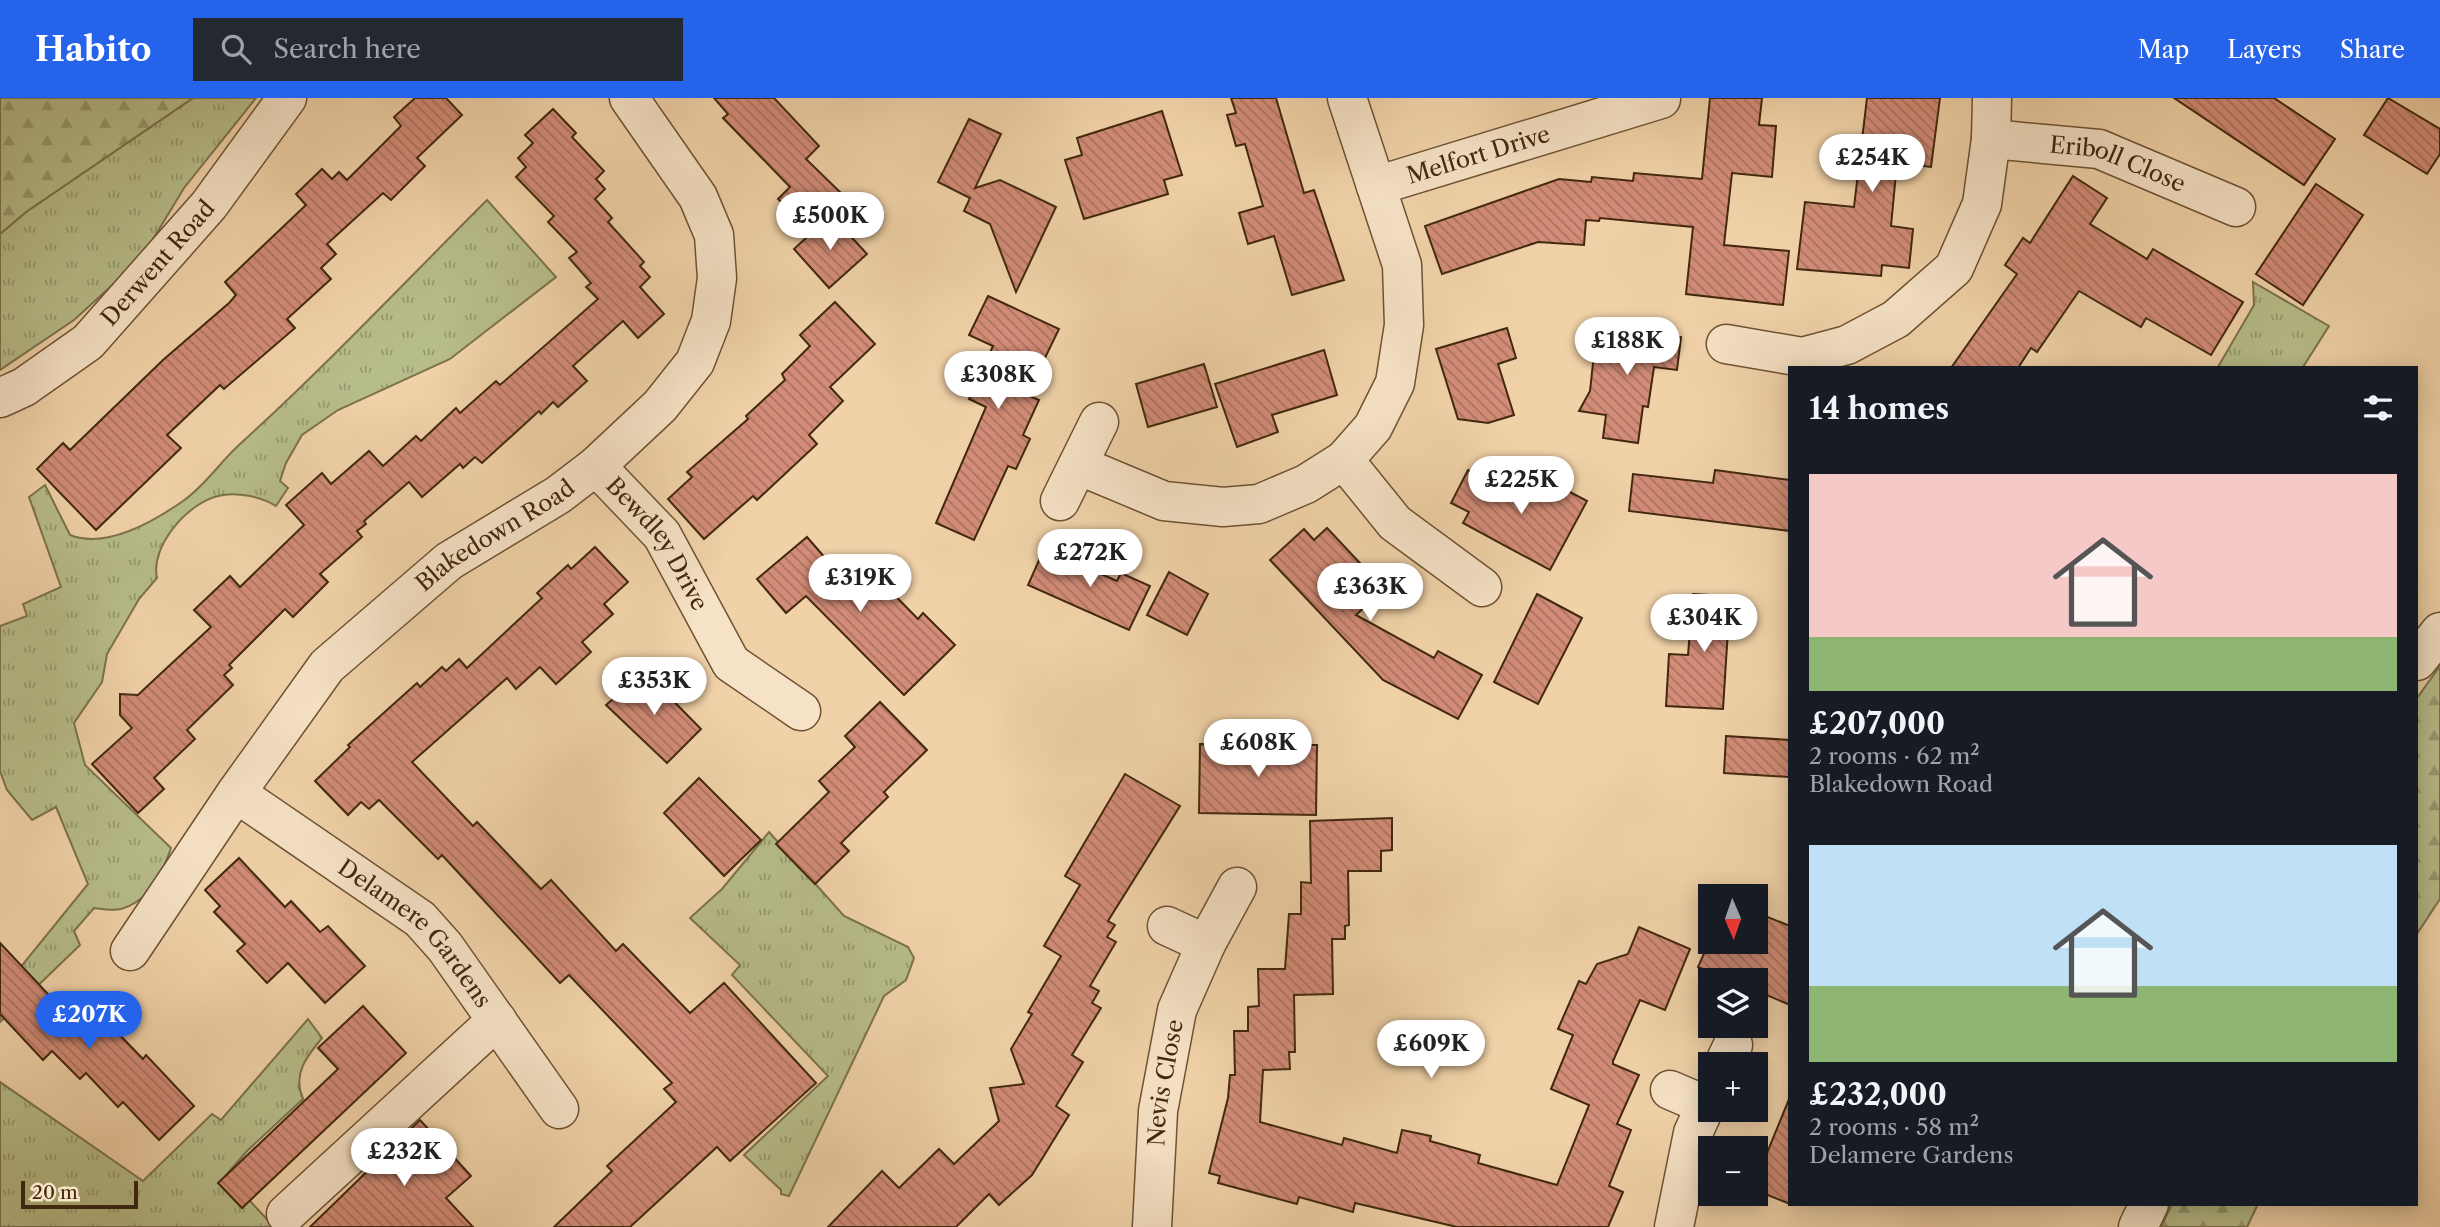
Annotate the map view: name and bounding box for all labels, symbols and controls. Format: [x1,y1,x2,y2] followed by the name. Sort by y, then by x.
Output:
[193,18,683,81] search box
[35,29,151,70] text: Habito
[217,30,255,68] icon: search
[273,33,421,65] text: Search here
[2138,35,2189,64] text: Map
[2227,35,2302,64] text: Layers
[2340,35,2405,64] text: Share
[1403,120,1553,190] street label: Melfort Drive
[2048,130,2190,198] street label: Eriboll Close
[1823,134,1921,194] pin: £254K
[1835,143,1909,171] text: £254K
[781,192,879,252] pin: £500K
[95,194,221,332] street label: Derwent Road
[792,201,868,229] text: £500K
[1578,317,1676,377] pin: £188K
[1591,326,1663,354] text: £188K
[949,352,1047,411] pin: £308K
[960,360,1036,388] text: £308K
[2359,389,2397,427] icon: filters
[1809,390,1949,427] text: 14 homes
[1472,456,1570,516] pin: £225K
[1484,465,1558,493] text: £225K
[600,471,714,615] street label: Bewdley Drive
[410,473,580,597] street label: Blakedown Road
[2040,519,2166,645] icon: home
[1041,530,1139,589] pin: £272K
[1053,538,1127,566] text: £272K
[811,554,909,614] pin: £319K
[825,563,895,591] text: £319K
[1321,564,1419,623] pin: £363K
[1333,572,1407,600] text: £363K
[1655,594,1753,654] pin: £304K
[1666,603,1742,631] text: £304K
[605,658,703,717] pin: £353K
[618,666,690,694] text: £353K
[1809,705,1945,742] text: £207,000
[1209,720,1307,779] pin: £608K
[1220,728,1296,756] text: £608K
[1809,742,1980,770] text: 2 rooms · 62 m²
[1809,770,1993,798] text: Blakedown Road
[333,853,497,1013] street label: Delamere Gardens
[1698,884,1768,954] north arrow
[1698,884,1768,1206] map controls
[2040,890,2166,1016] icon: home
[1698,968,1768,1038] button: layers
[40,992,138,1051] pin: £207K
[52,1000,126,1028] text: £207K
[1142,1017,1189,1147] street label: Nevis Close
[1382,1020,1480,1080] pin: £609K
[1393,1029,1469,1057] text: £609K
[1698,1052,1768,1122] button: +
[1809,1076,1947,1113] text: £232,000
[1809,1113,1979,1141] text: 2 rooms · 58 m²
[355,1128,453,1188] pin: £232K
[1698,1136,1768,1206] button: −
[367,1137,441,1165] text: £232K
[1809,1141,2014,1169] text: Delamere Gardens
[21,1178,138,1210] scale bar
[32,1181,78,1204] text: 20 m

